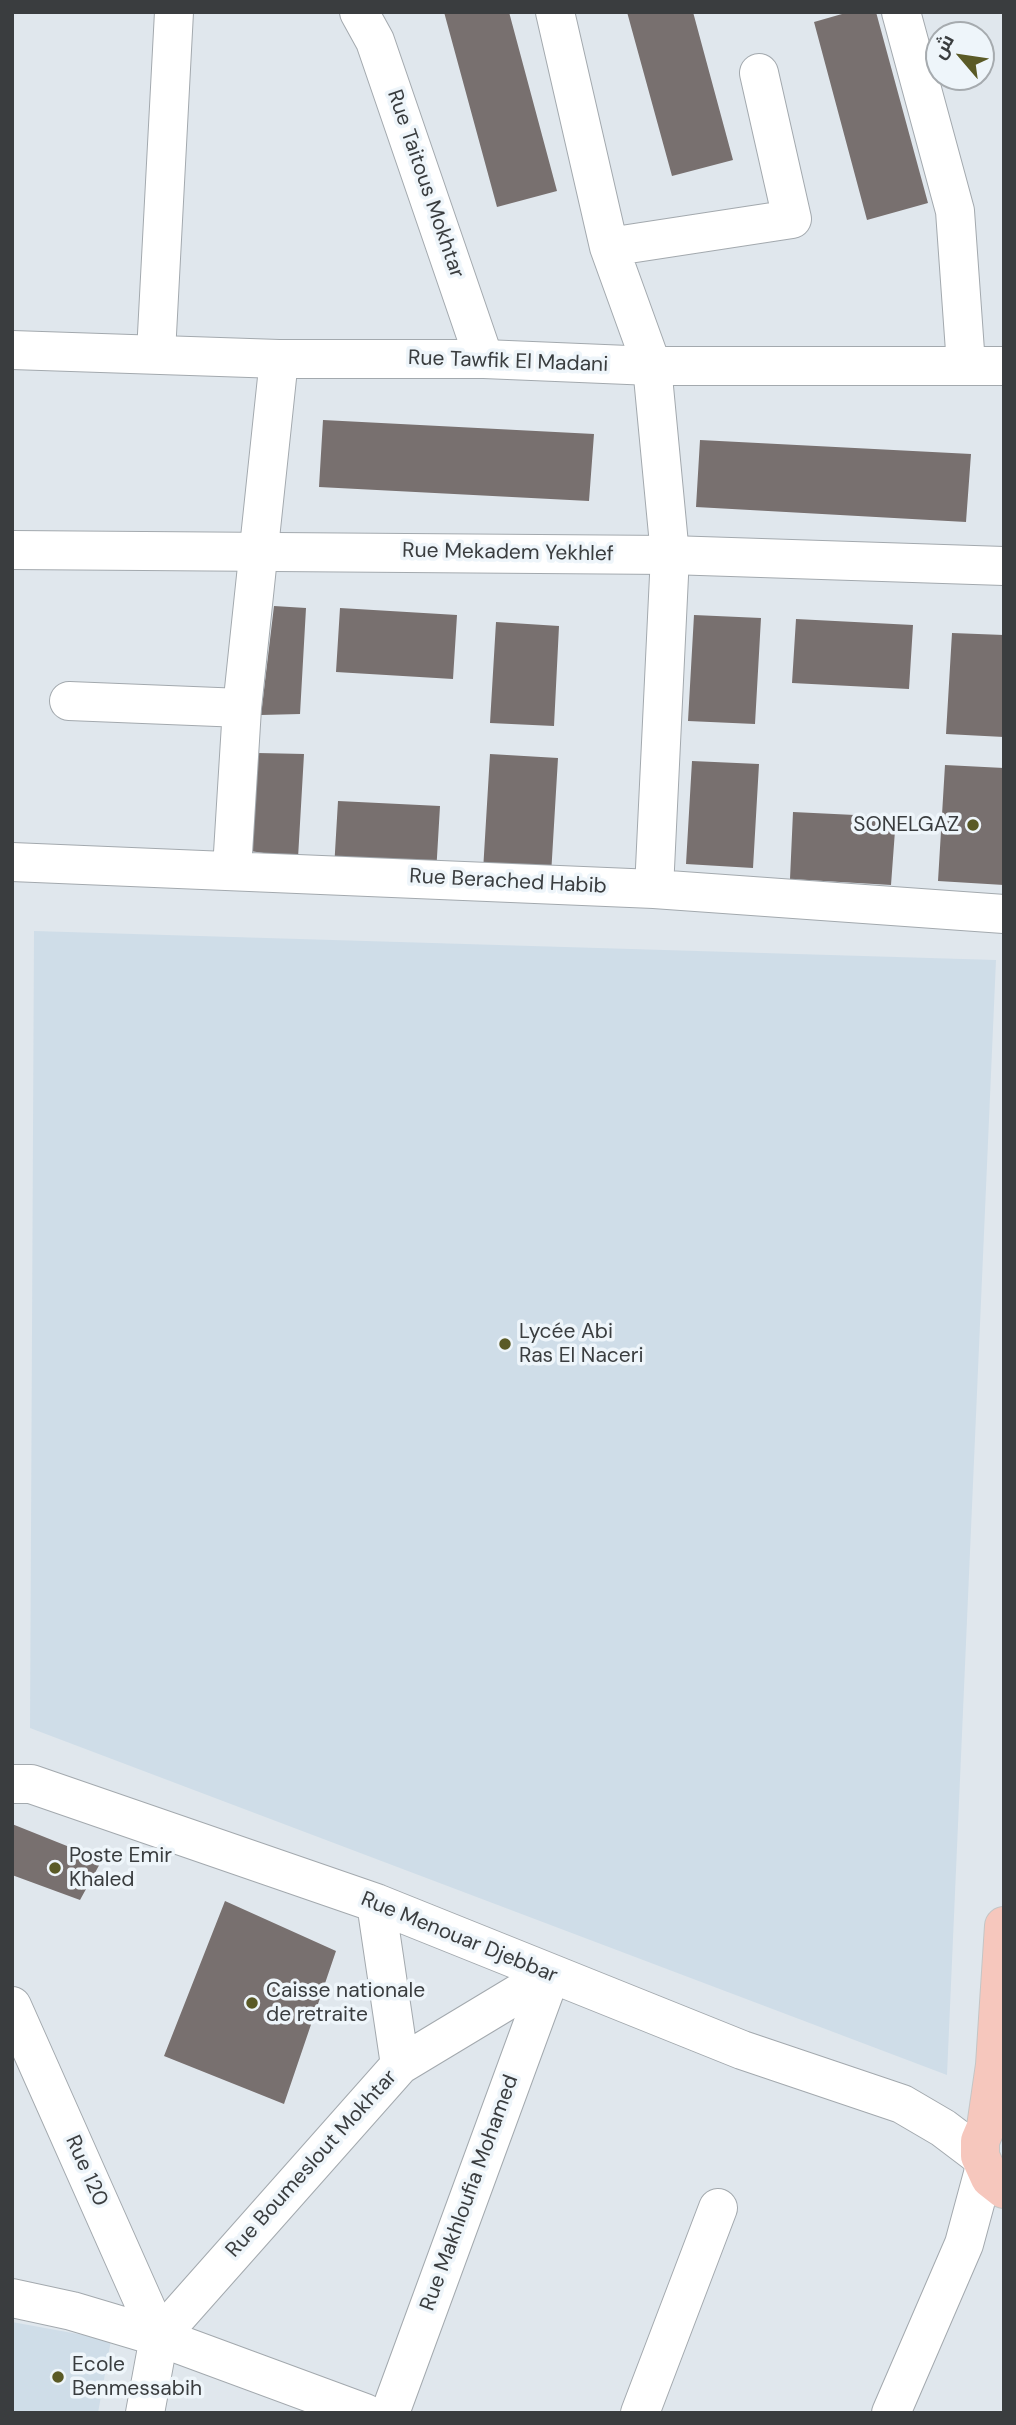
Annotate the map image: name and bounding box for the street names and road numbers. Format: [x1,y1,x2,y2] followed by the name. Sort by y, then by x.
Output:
[381,87,469,281] street label: Rue Taitous Mokhtar
[407,346,609,378] street label: Rue Tawfik El Madani
[402,539,614,567] street label: Rue Mekadem Yekhlef
[409,864,607,900] street label: Rue Berached Habib
[357,1887,561,1989] street label: Rue Menouar Djebbar
[221,2065,403,2263] street label: Rue Boumeslout Mokhtar
[416,2072,524,2314] street label: Rue Makhloufia Mohamed
[59,2132,113,2210] street label: Rue 120

